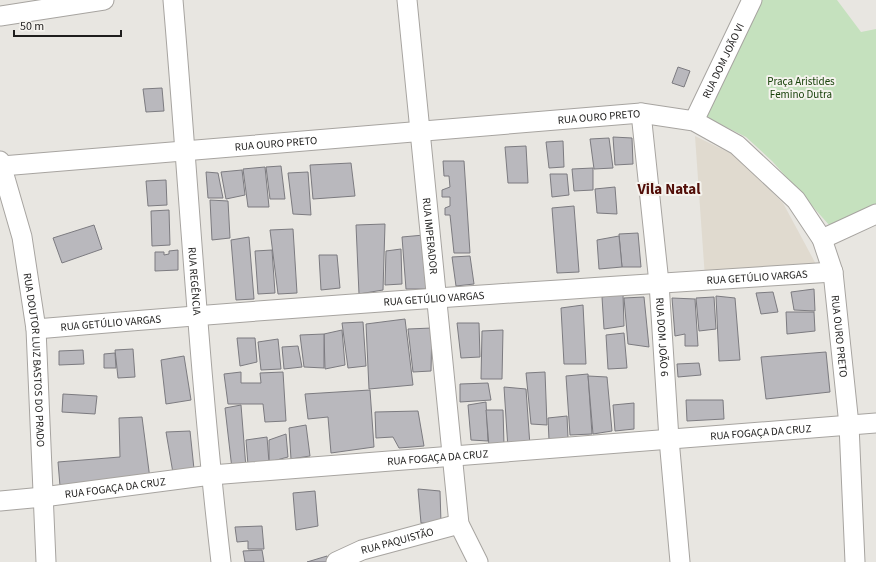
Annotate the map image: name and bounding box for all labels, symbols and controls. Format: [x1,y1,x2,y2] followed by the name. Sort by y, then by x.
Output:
[14,12,121,38] scale bar
[20,18,44,35] text: 50 m
[698,20,747,101] street label: RUA DOM JOÃO VI
[767,74,835,102] park label: Praça Aristides Femino Dutra
[557,106,641,127] street label: RUA OURO PRETO
[234,132,318,154] street label: RUA OURO PRETO
[637,179,701,200] district label: Vila Natal
[419,197,442,275] street label: RUA IMPERADOR
[185,247,205,316] street label: RUA REGÊNCIA
[706,266,808,288] street label: RUA GETÚLIO VARGAS
[20,272,49,448] street label: RUA DOUTOR LUIZ BASTOS DO PRADO
[383,287,485,309] street label: RUA GETÚLIO VARGAS
[828,294,851,378] street label: RUA OURO PRETO
[652,297,673,377] street label: RUA DOM JOÃO 6
[60,311,162,334] street label: RUA GETÚLIO VARGAS
[709,421,812,443] street label: RUA FOGAÇA DA CRUZ
[386,446,489,469] street label: RUA FOGAÇA DA CRUZ
[64,474,167,502] street label: RUA FOGAÇA DA CRUZ
[359,524,435,557] street label: RUA PAQUISTÃO

